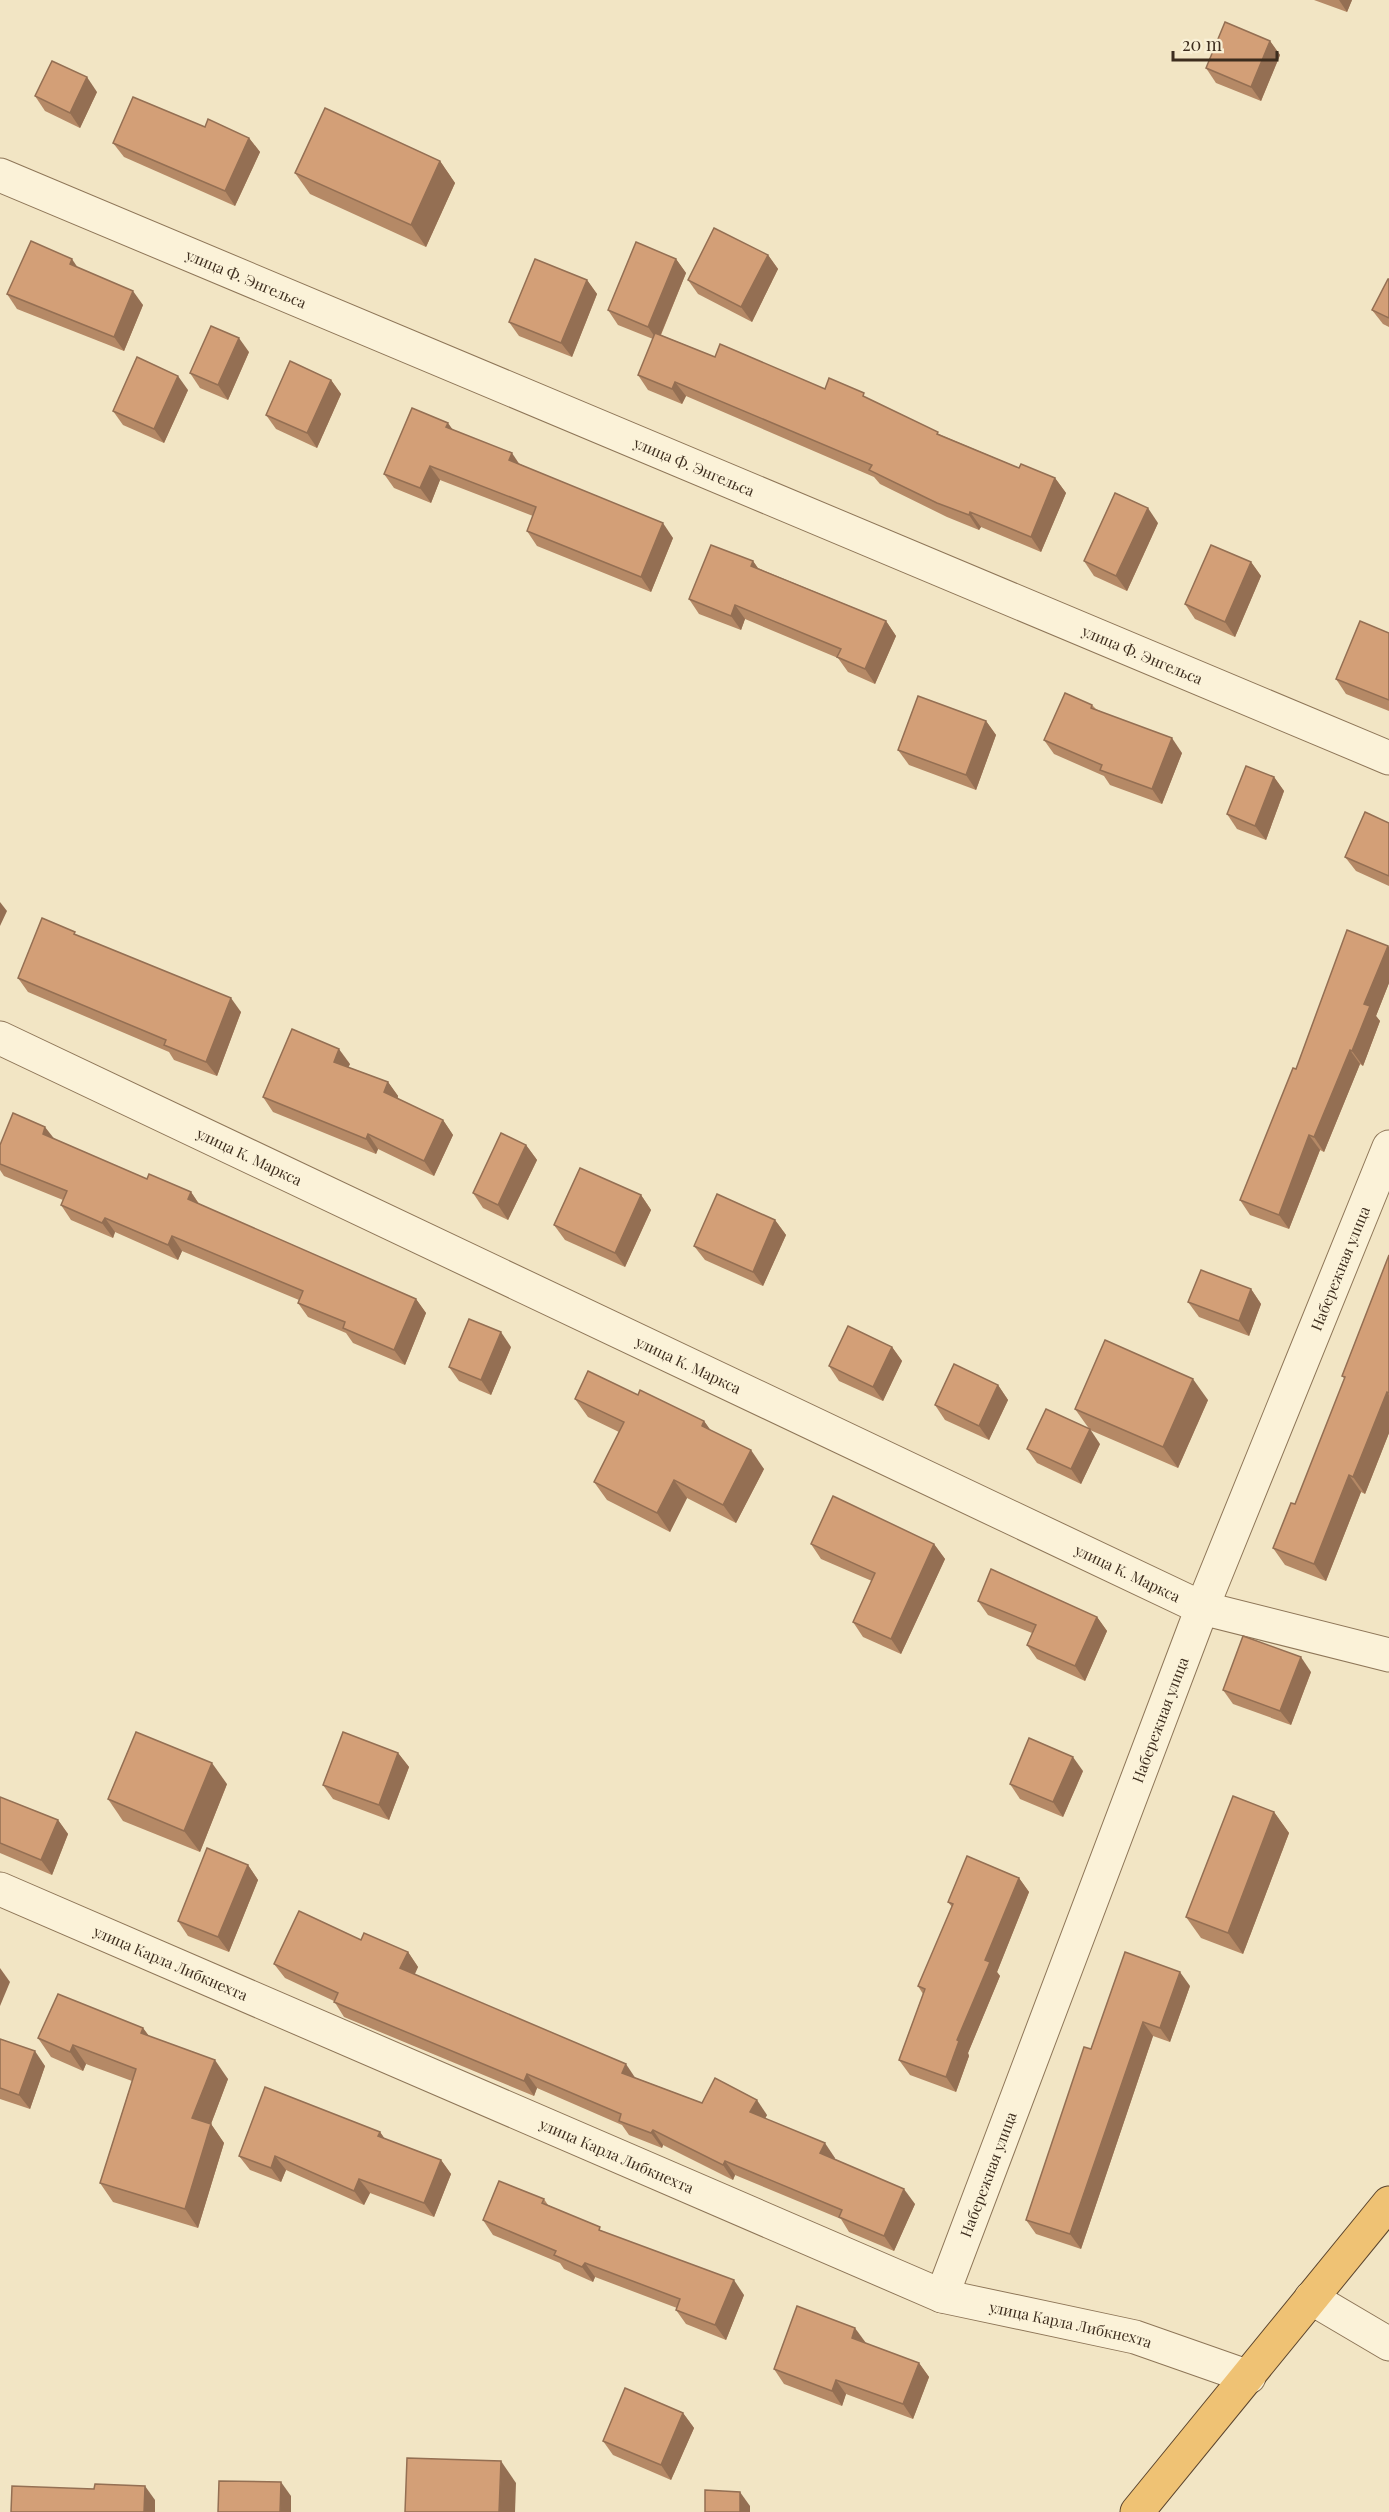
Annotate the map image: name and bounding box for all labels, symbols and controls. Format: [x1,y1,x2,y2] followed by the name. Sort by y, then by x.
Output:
[1173,24,1276,62] scale bar
[1182,32,1222,56] text: 20 m
[182,244,310,313] street label: улица Ф. Энгельса
[630,432,758,501] street label: улица Ф. Энгельса
[1078,620,1206,689] street label: улица Ф. Энгельса
[193,1122,306,1190] street label: улица К. Маркса
[1306,1203,1374,1334] street label: Набережная улица
[632,1331,745,1398] street label: улица К. Маркса
[1071,1539,1184,1606] street label: улица К. Маркса
[1127,1654,1193,1785] street label: Набережная улица
[90,1920,251,2005] street label: улица Карла Либкнехта
[955,2108,1021,2240] street label: Набережная улица
[536,2113,698,2198] street label: улица Карла Либкнехта
[987,2296,1155,2352] street label: улица Карла Либкнехта

